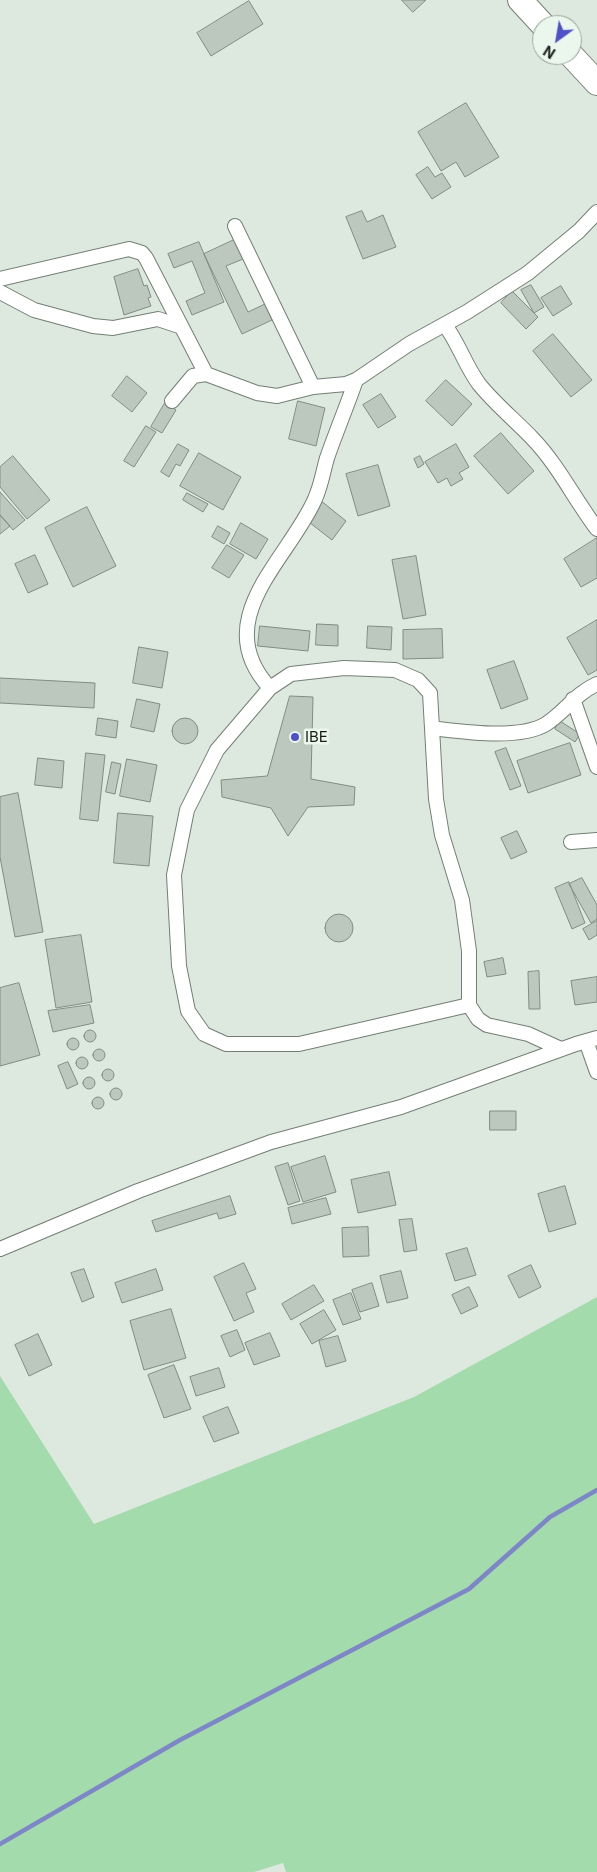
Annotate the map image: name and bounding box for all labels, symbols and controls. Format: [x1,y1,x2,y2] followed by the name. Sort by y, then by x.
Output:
[532,15,582,65] north arrow
[540,42,558,62] text: N
[305,728,328,746] place label: IBE
[289,731,301,743] marker: IBE

